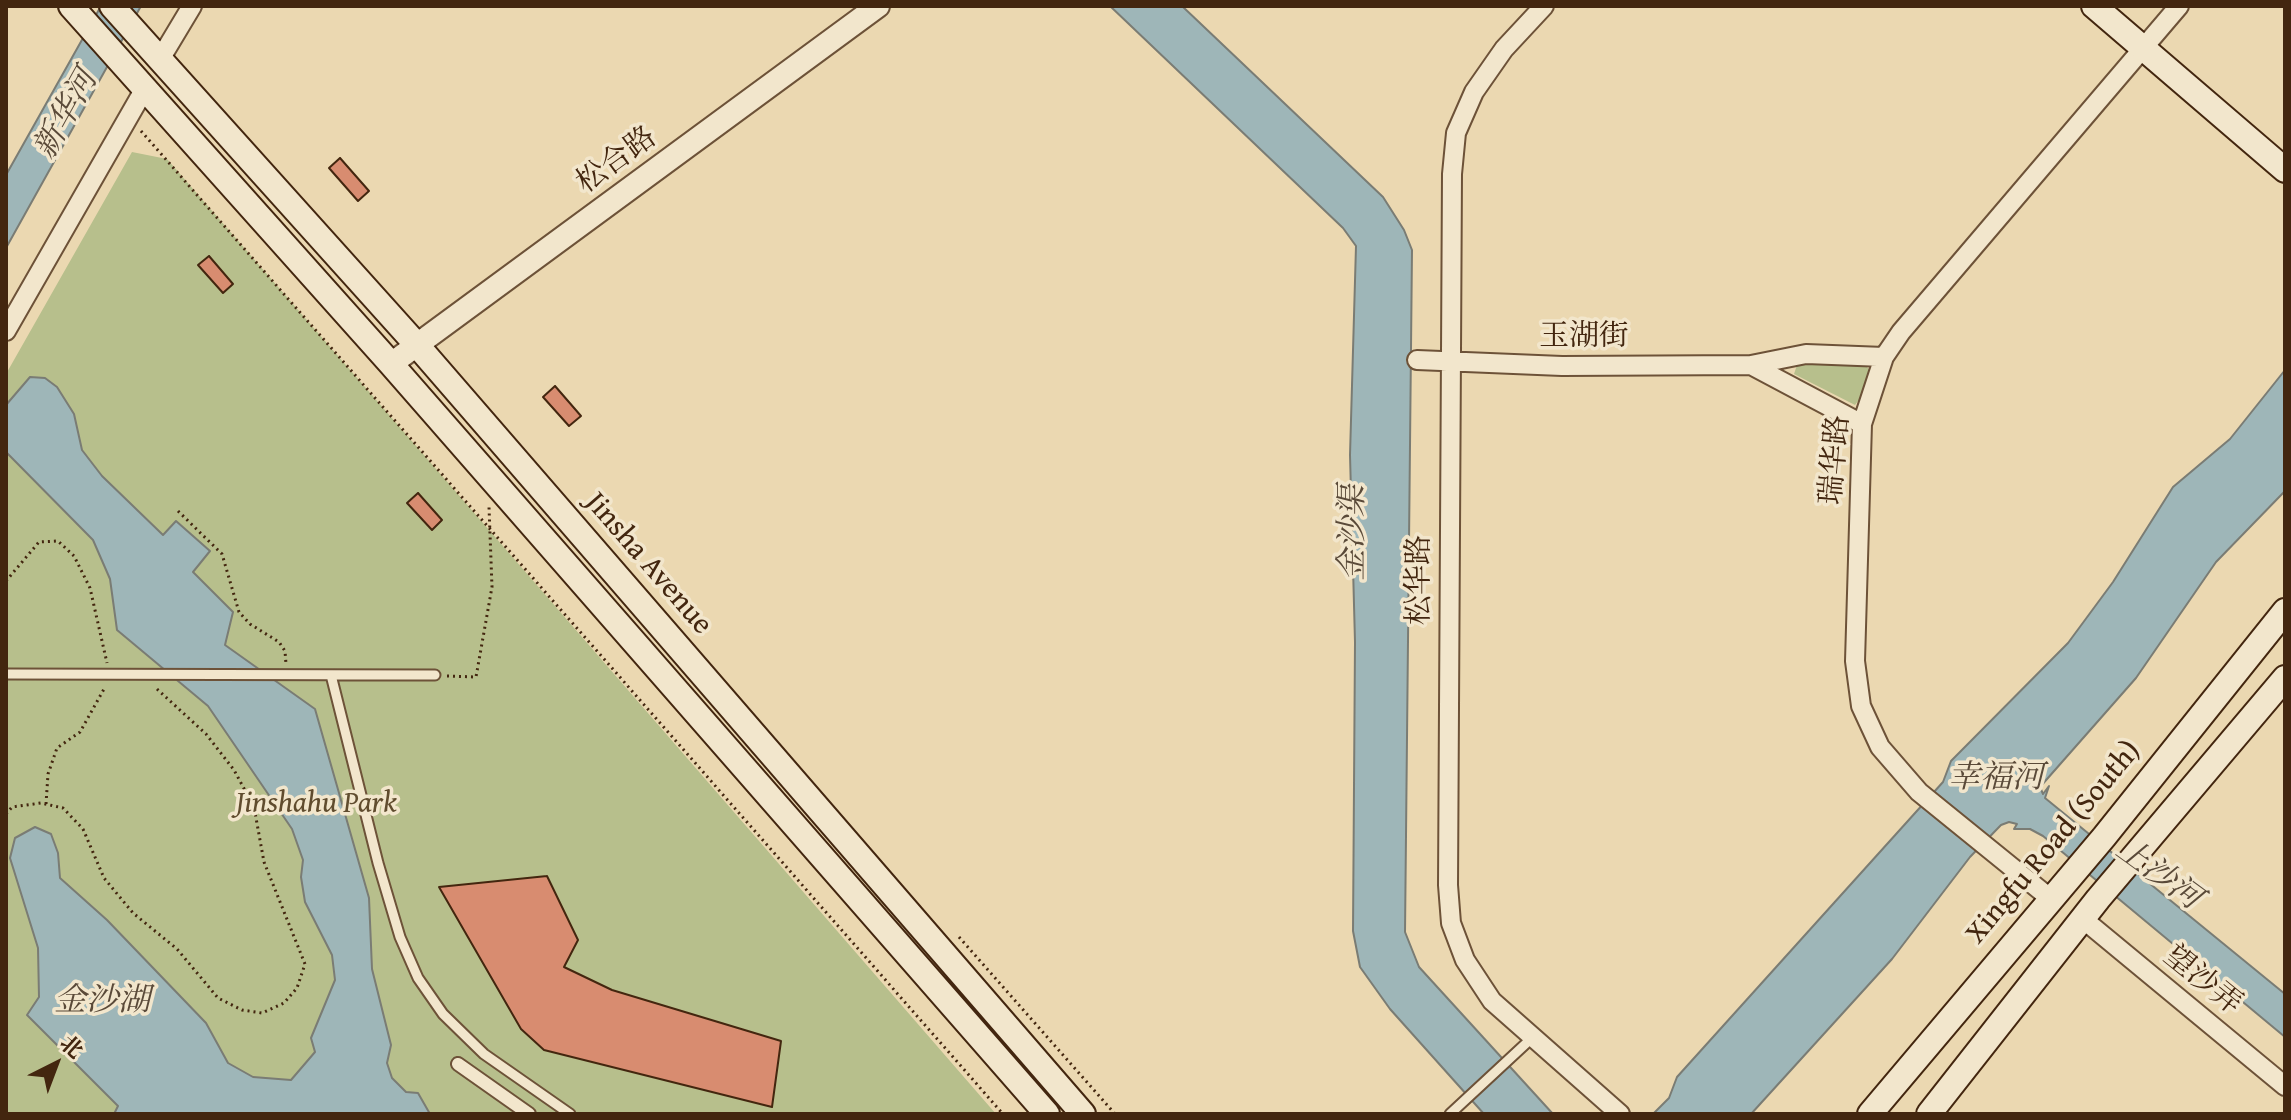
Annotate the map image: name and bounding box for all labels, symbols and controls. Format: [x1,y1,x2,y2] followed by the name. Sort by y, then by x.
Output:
[27,64,107,166] water label: 新华河
[570,120,664,202] street label: 松合路
[1539,319,1629,355] street label: 玉湖街
[1814,414,1858,506] street label: 瑞华路
[1335,485,1373,581] water label: 金沙渠
[577,486,719,642] street label: Jinsha Avenue
[1402,535,1438,625] street label: 松华路
[1959,734,2149,952] street label: Xingfu Road (South)
[1948,760,2044,798] water label: 幸福河
[235,786,397,822] park label: Jinshahu Park
[2108,831,2208,919] water label: 上沙河
[2156,939,2248,1023] street label: 望沙弄
[54,983,150,1021] water label: 金沙湖
[16,1024,96,1104] north arrow
[53,1027,91,1065] text: 北

